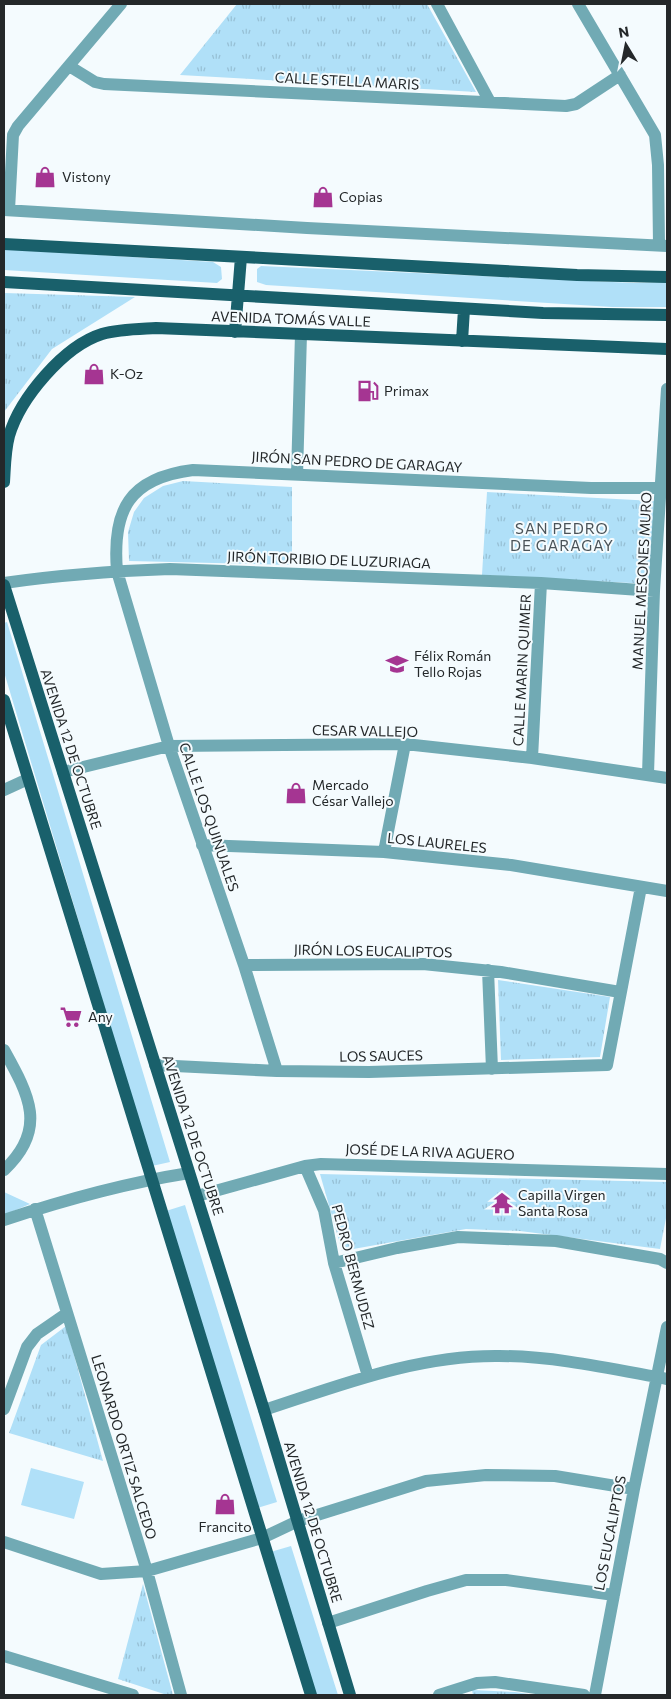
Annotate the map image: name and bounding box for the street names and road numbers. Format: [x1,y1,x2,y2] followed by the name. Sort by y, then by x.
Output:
[274,68,420,93] street label: CALLE STELLA MARIS
[211,307,371,330] street label: AVENIDA TOMÁS VALLE
[251,447,463,476] street label: JIRÓN SAN PEDRO DE GARAGAY
[628,492,655,670] street label: MANUEL MESONES MURO
[227,547,431,572] street label: JIRÓN TORIBIO DE LUZURIAGA
[509,593,534,747] street label: CALLE MARIN QUIMER
[37,666,106,831] street label: AVENIDA 12 DE OCTUBRE
[312,721,418,740] street label: CESAR VALLEJO
[176,740,243,894] street label: CALLE LOS QUINUALES
[387,829,488,856] street label: LOS LAURELES
[294,941,452,960] street label: JIRÓN LOS EUCALIPTOS
[339,1046,423,1065] street label: LOS SAUCES
[159,1052,228,1217] street label: AVENIDA 12 DE OCTUBRE
[345,1140,515,1163] street label: JOSÉ DE LA RIVA AGUERO
[329,1202,378,1331] street label: PEDRO BERMUDEZ
[88,1352,161,1541] street label: LEONARDO ORTIZ SALCEDO
[281,1439,346,1605] street label: AVENIDA 12 DE OCTUBRE
[590,1474,629,1592] street label: LOS EUCALIPTOS

